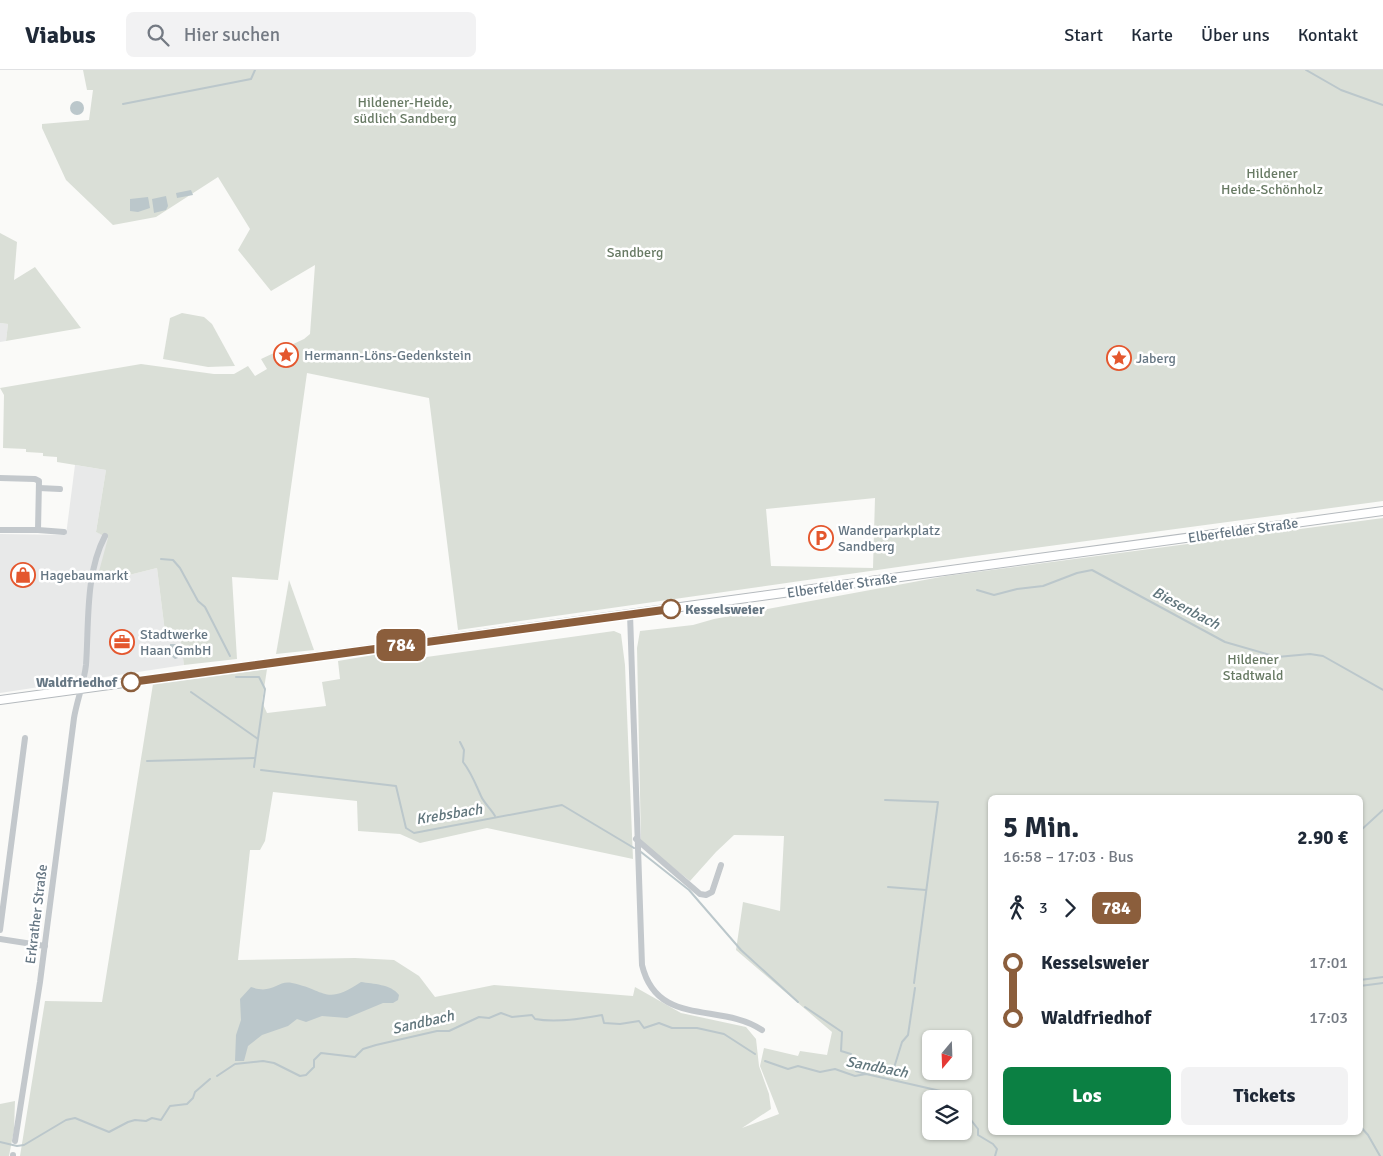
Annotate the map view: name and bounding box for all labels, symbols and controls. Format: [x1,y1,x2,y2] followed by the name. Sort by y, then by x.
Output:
[126,12,476,57] search box
[25,20,96,50] text: Viabus
[144,21,172,49] icon: search
[184,23,280,47] text: Hier suchen
[1064,24,1103,46] text: Start
[1131,24,1173,46] text: Karte
[1201,24,1270,46] text: Über uns
[1298,24,1358,46] text: Kontakt
[353,94,457,127] park label: Hildener-Heide, südlich Sandberg
[1221,165,1323,198] park label: Hildener Heide-Schönholz
[607,244,663,261] park label: Sandberg
[273,342,299,368] place icon: Hermann-Löns-Gedenkstein
[1106,345,1132,371] place icon: Jaberg
[304,347,471,364] place label: Hermann-Löns-Gedenkstein
[1136,350,1176,367] place label: Jaberg
[1187,514,1299,547] street label: Elberfelder Straße
[838,522,940,555] place label: Wanderparkplatz Sandberg
[808,525,834,551] parking icon: Wanderparkplatz Sandberg
[10,562,36,588] shop icon: Hagebaumarkt
[40,567,128,584] place label: Hagebaumarkt
[786,569,898,602] street label: Elberfelder Straße
[1149,583,1223,634] water label: Biesenbach
[661,599,681,619] marker: Kesselsweier
[685,601,765,618] place label: Kesselsweier
[140,626,211,659] place label: Stadtwerke Haan GmbH
[109,629,135,655] office icon: Stadtwerke Haan GmbH
[372,629,430,661] line badge: 784
[386,634,416,656] text: 784
[1223,651,1283,684] park label: Hildener Stadtwald
[121,672,141,692] marker: Waldfriedhof
[36,674,118,691] place label: Waldfriedhof
[415,800,484,828] water label: Krebsbach
[1003,811,1079,845] text: 5 Min.
[1297,826,1348,850] text: 2.90 €
[1003,847,1134,867] text: 16:58 – 17:03 · Bus
[22,863,51,965] street label: Erkrather Straße
[1003,894,1031,922] icon: walk
[1056,894,1084,922] icon: forward
[1102,897,1131,919] text: 784
[1039,898,1048,918] text: 3
[1041,951,1149,975] text: Kesselsweier
[1309,953,1348,973] text: 17:01
[390,1006,456,1038] water label: Sandbach
[1041,1006,1151,1030] text: Waldfriedhof
[1309,1008,1348,1028] text: 17:03
[922,1030,972,1080] north arrow
[922,1030,972,1140] map controls
[844,1052,910,1082] water label: Sandbach
[1003,1067,1171,1125] button: Los
[1181,1067,1348,1125] button: Tickets
[922,1090,972,1140] button: layers

